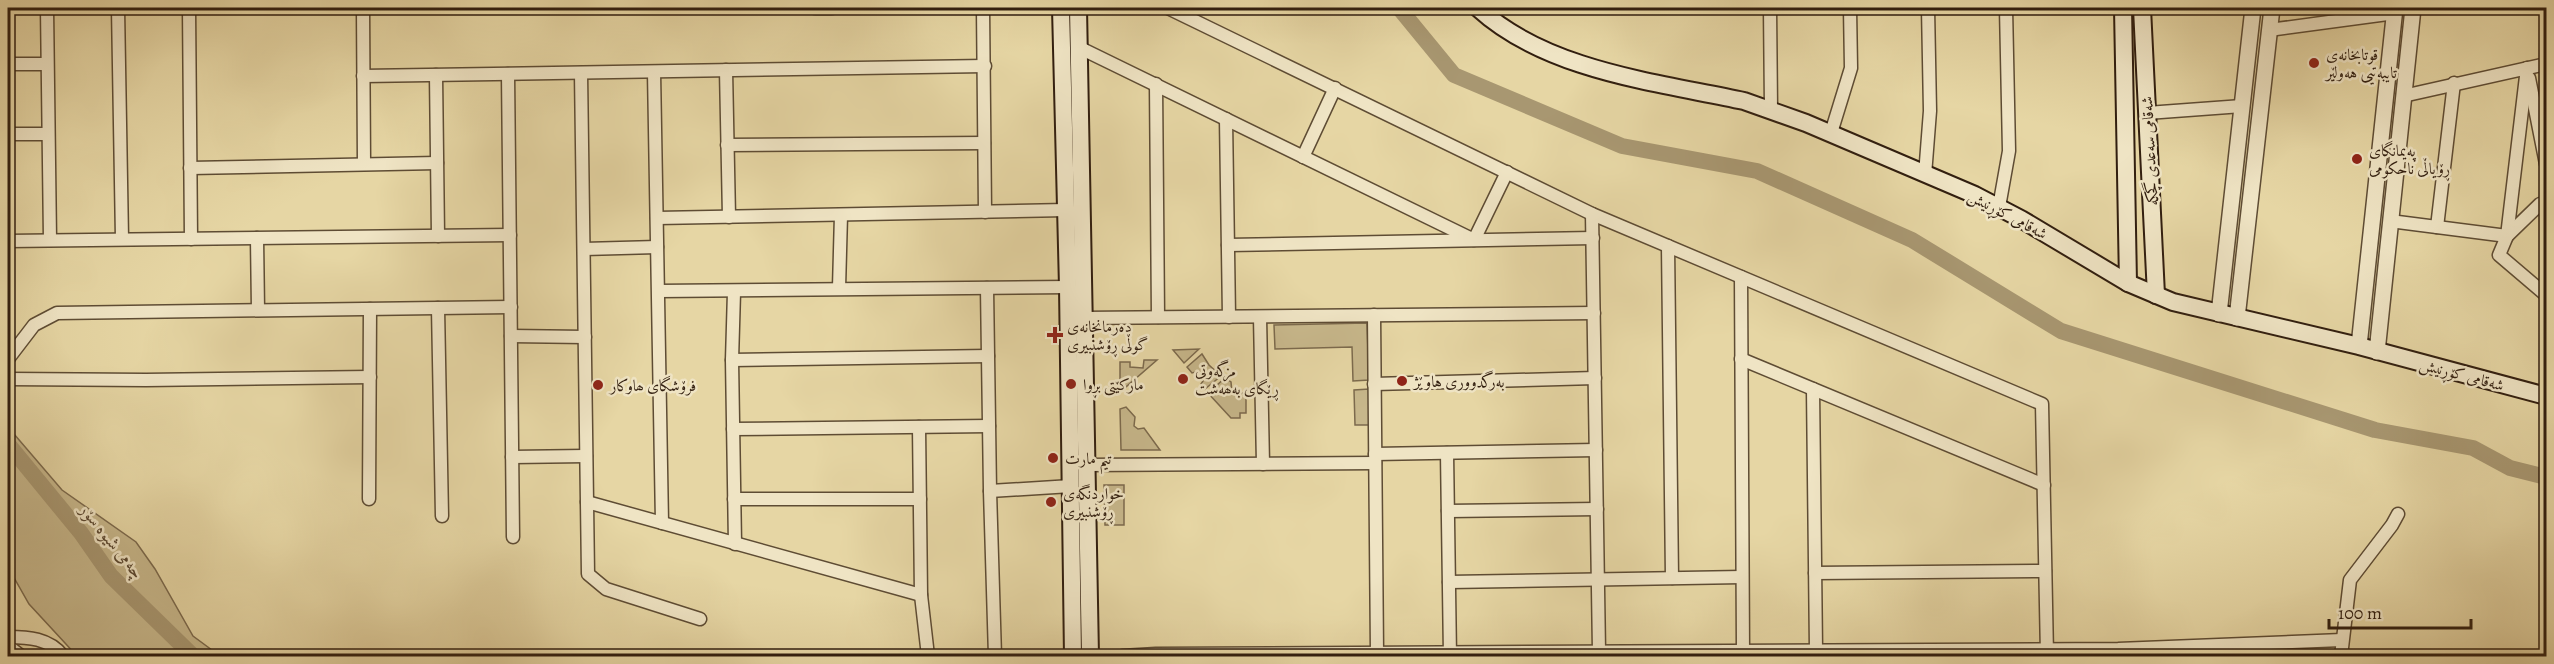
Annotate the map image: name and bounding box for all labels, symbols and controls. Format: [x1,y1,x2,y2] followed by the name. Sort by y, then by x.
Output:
[2324,44,2398,85] place label: قوتابخانەی تایبەتیی هەولێر
[2307,56,2321,70] marker: قوتابخانەی تایبەتیی هەولێر
[2136,96,2164,206] street label: شەقامی سەعدی گچکە
[2369,140,2450,182] place label: پەیمانگای ڕۆیاڵی ناحکومی
[2350,152,2364,166] marker: پەیمانگای ڕۆیاڵی ناحکومی
[1963,185,2051,247] street label: شەقامی کۆڕنیش
[1067,316,1148,358] place label: دەرمانخانەی گوڵی ڕۆشنبیری
[1048,328,1062,342] marker: دەرمانخانەی گوڵی ڕۆشنبیری
[2416,353,2507,399] street label: شەقامی کۆڕنیش
[1195,359,1279,402] place label: مزگەوتی ڕێگای بەھەشت
[1412,370,1505,393] place label: بەرگدووری هاوێژ
[1176,372,1190,386] marker: مزگەوتی ڕێگای بەھەشت
[1083,374,1144,399] place label: مارکێتی بڕوا
[1395,374,1409,388] marker: بەرگدووری هاوێژ
[608,375,696,397] place label: فرۆشگای ھاوکار
[1064,377,1078,391] marker: مارکێتی بڕوا
[591,378,605,392] marker: فرۆشگای ھاوکار
[1065,448,1112,475] place label: تیم مارت
[1046,451,1060,465] marker: تیم مارت
[1063,483,1124,525] place label: خواردنگەی ڕۆشنبیری
[1044,495,1058,509] marker: خواردنگەی ڕۆشنبیری
[73,498,150,584] water label: چەمی شیوە سۆر
[2329,592,2472,630] scale bar
[2338,601,2382,625] text: 100 m

